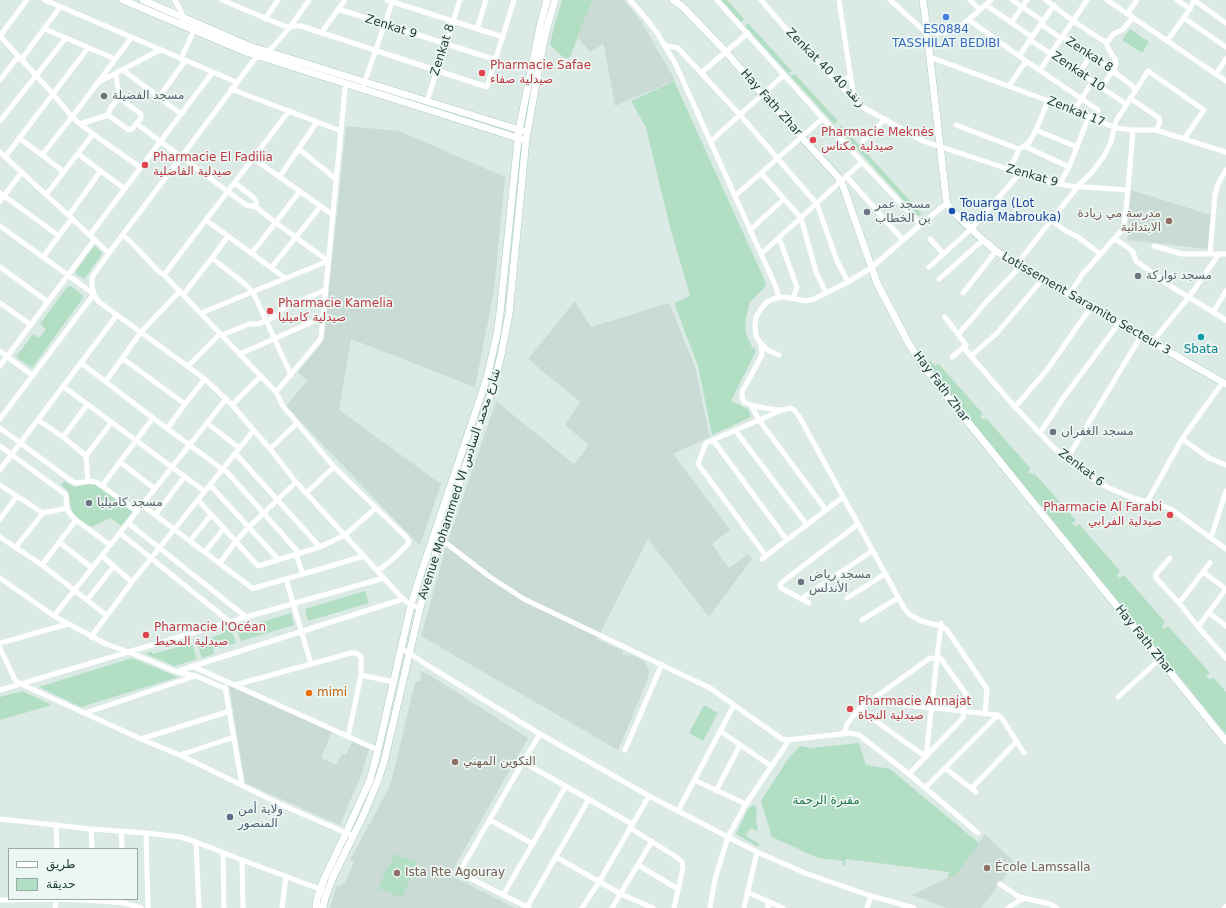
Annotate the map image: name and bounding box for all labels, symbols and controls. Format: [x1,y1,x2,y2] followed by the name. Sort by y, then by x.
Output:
[363,12,419,42] street label: Zenkat 9
[941,12,951,22] marker: ES0884 TASSHILAT BEDIBI
[428,22,458,78] street label: Zenkat 8
[892,23,1000,51] place label: ES0884 TASSHILAT BEDIBI
[783,26,867,110] street label: Zenkat 40 زنقة 40
[1063,34,1115,76] street label: Zenkat 8
[1049,49,1107,95] street label: Zenkat 10
[490,59,591,87] place label: Pharmacie Safae صيدلية صفاء
[737,67,805,139] street label: Hay Fath Zhar
[477,68,487,78] marker: Pharmacie Safae صيدلية صفاء
[112,89,184,103] place label: مسجد الفضيلة
[99,91,109,101] marker: مسجد الفضيلة
[1045,94,1107,130] street label: Zenkat 17
[821,126,934,154] place label: Pharmacie Meknès صيدلية مكناس
[808,135,818,145] marker: Pharmacie Meknès صيدلية مكناس
[153,151,273,179] place label: Pharmacie El Fadilia صيدلية الفاضلية
[140,160,150,170] marker: Pharmacie El Fadilia صيدلية الفاضلية
[1004,162,1060,190] street label: Zenkat 9
[960,197,1061,225] place label: Touarga (Lot Radia Mabrouka)
[875,198,931,226] place label: مسجد عمر بن الخطاب
[947,206,957,216] marker: Touarga (Lot Radia Mabrouka)
[862,207,872,217] marker: مسجد عمر بن الخطاب
[1078,207,1161,235] place label: مدرسة مي زيادة الابتدائية
[1164,216,1174,226] marker: مدرسة مي زيادة الابتدائية
[999,250,1173,358] street label: Lotissement Saramito Secteur 3
[1146,269,1212,283] place label: مسجد تواركة
[1133,271,1143,281] marker: مسجد تواركة
[278,297,393,325] place label: Pharmacie Kamelia صيدلية كاميليا
[265,306,275,316] marker: Pharmacie Kamelia صيدلية كاميليا
[1196,332,1206,342] marker: Sbata
[1184,343,1218,357] place label: Sbata
[910,349,972,425] street label: Hay Fath Zhar
[416,367,504,601] street label: Avenue Mohammed VI شارع محمد السادس
[1061,425,1134,439] place label: مسجد الغفران
[1048,427,1058,437] marker: مسجد الغفران
[1055,446,1107,490] street label: Zenkat 6
[97,496,163,510] place label: مسجد كاميليا
[84,498,94,508] marker: مسجد كاميليا
[1043,501,1162,529] place label: Pharmacie Al Farabi صيدلية الفرابي
[1165,510,1175,520] marker: Pharmacie Al Farabi صيدلية الفرابي
[809,568,871,596] place label: مسجد رياض الأندلس
[796,577,806,587] marker: مسجد رياض الأندلس
[1112,603,1176,677] street label: Hay Fath Zhar
[154,621,266,649] place label: Pharmacie l'Océan صيدلية المحيط
[141,630,151,640] marker: Pharmacie l'Océan صيدلية المحيط
[317,686,347,700] place label: mimi
[304,688,314,698] marker: mimi
[858,695,971,723] place label: Pharmacie Annajat صيدلية النجاة
[845,704,855,714] marker: Pharmacie Annajat صيدلية النجاة
[463,755,536,769] place label: التكوين المهني
[450,757,460,767] marker: التكوين المهني
[792,794,860,808] park label: مقبرة الرحمة
[238,803,283,831] place label: ولاية أمن المنصور
[225,812,235,822] marker: ولاية أمن المنصور
[8,848,138,900] legend
[46,857,76,871] text: طريق
[995,861,1091,875] place label: École Lamssalla
[982,863,992,873] marker: École Lamssalla
[405,866,505,880] place label: Ista Rte Agouray
[392,868,402,878] marker: Ista Rte Agouray
[46,877,76,891] text: حديقة

